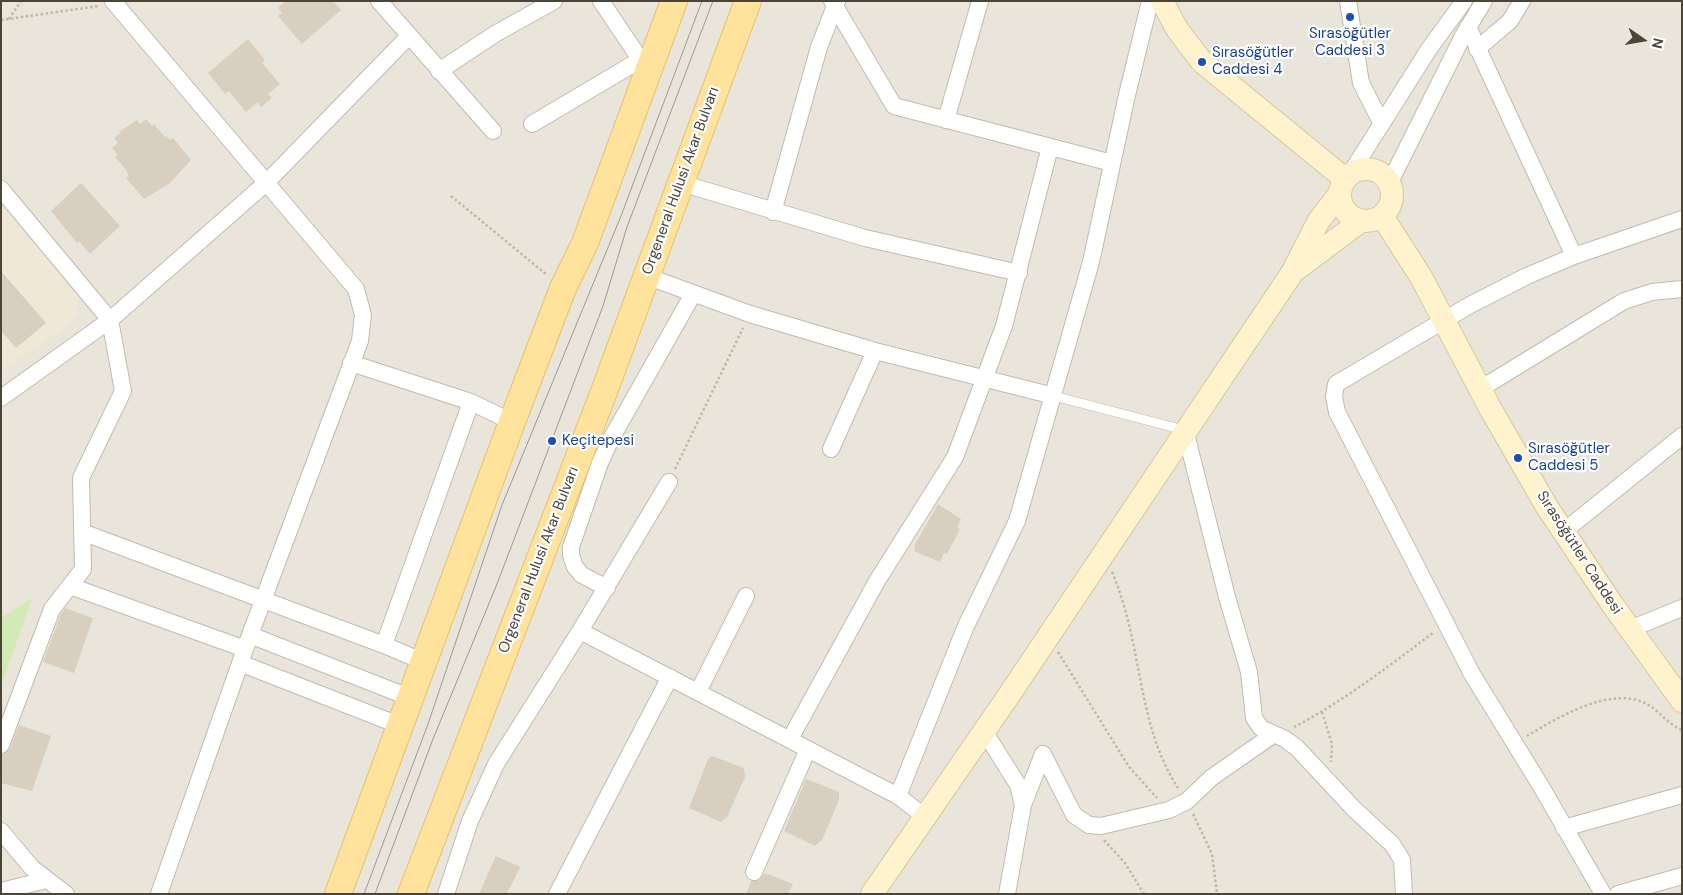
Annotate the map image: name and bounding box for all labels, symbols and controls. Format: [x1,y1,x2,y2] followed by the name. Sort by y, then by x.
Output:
[1344,11,1356,23] marker: Sırasöğütler Caddesi 3
[1618,15,1668,65] north arrow
[1309,25,1391,60] place label: Sırasöğütler Caddesi 3
[1648,36,1668,50] text: N
[1212,44,1294,79] place label: Sırasöğütler Caddesi 4
[1196,56,1208,68] marker: Sırasöğütler Caddesi 4
[639,85,723,277] street label: Orgeneral Hulusi Akar Bulvarı
[562,432,634,450] place label: Keçitepesi
[546,435,558,447] marker: Keçitepesi
[1528,440,1610,475] place label: Sırasöğütler Caddesi 5
[1512,452,1524,464] marker: Sırasöğütler Caddesi 5
[495,464,583,656] street label: Orgeneral Hulusi Akar Bulvarı
[1532,488,1626,618] street label: Sırasöğütler Caddesi

